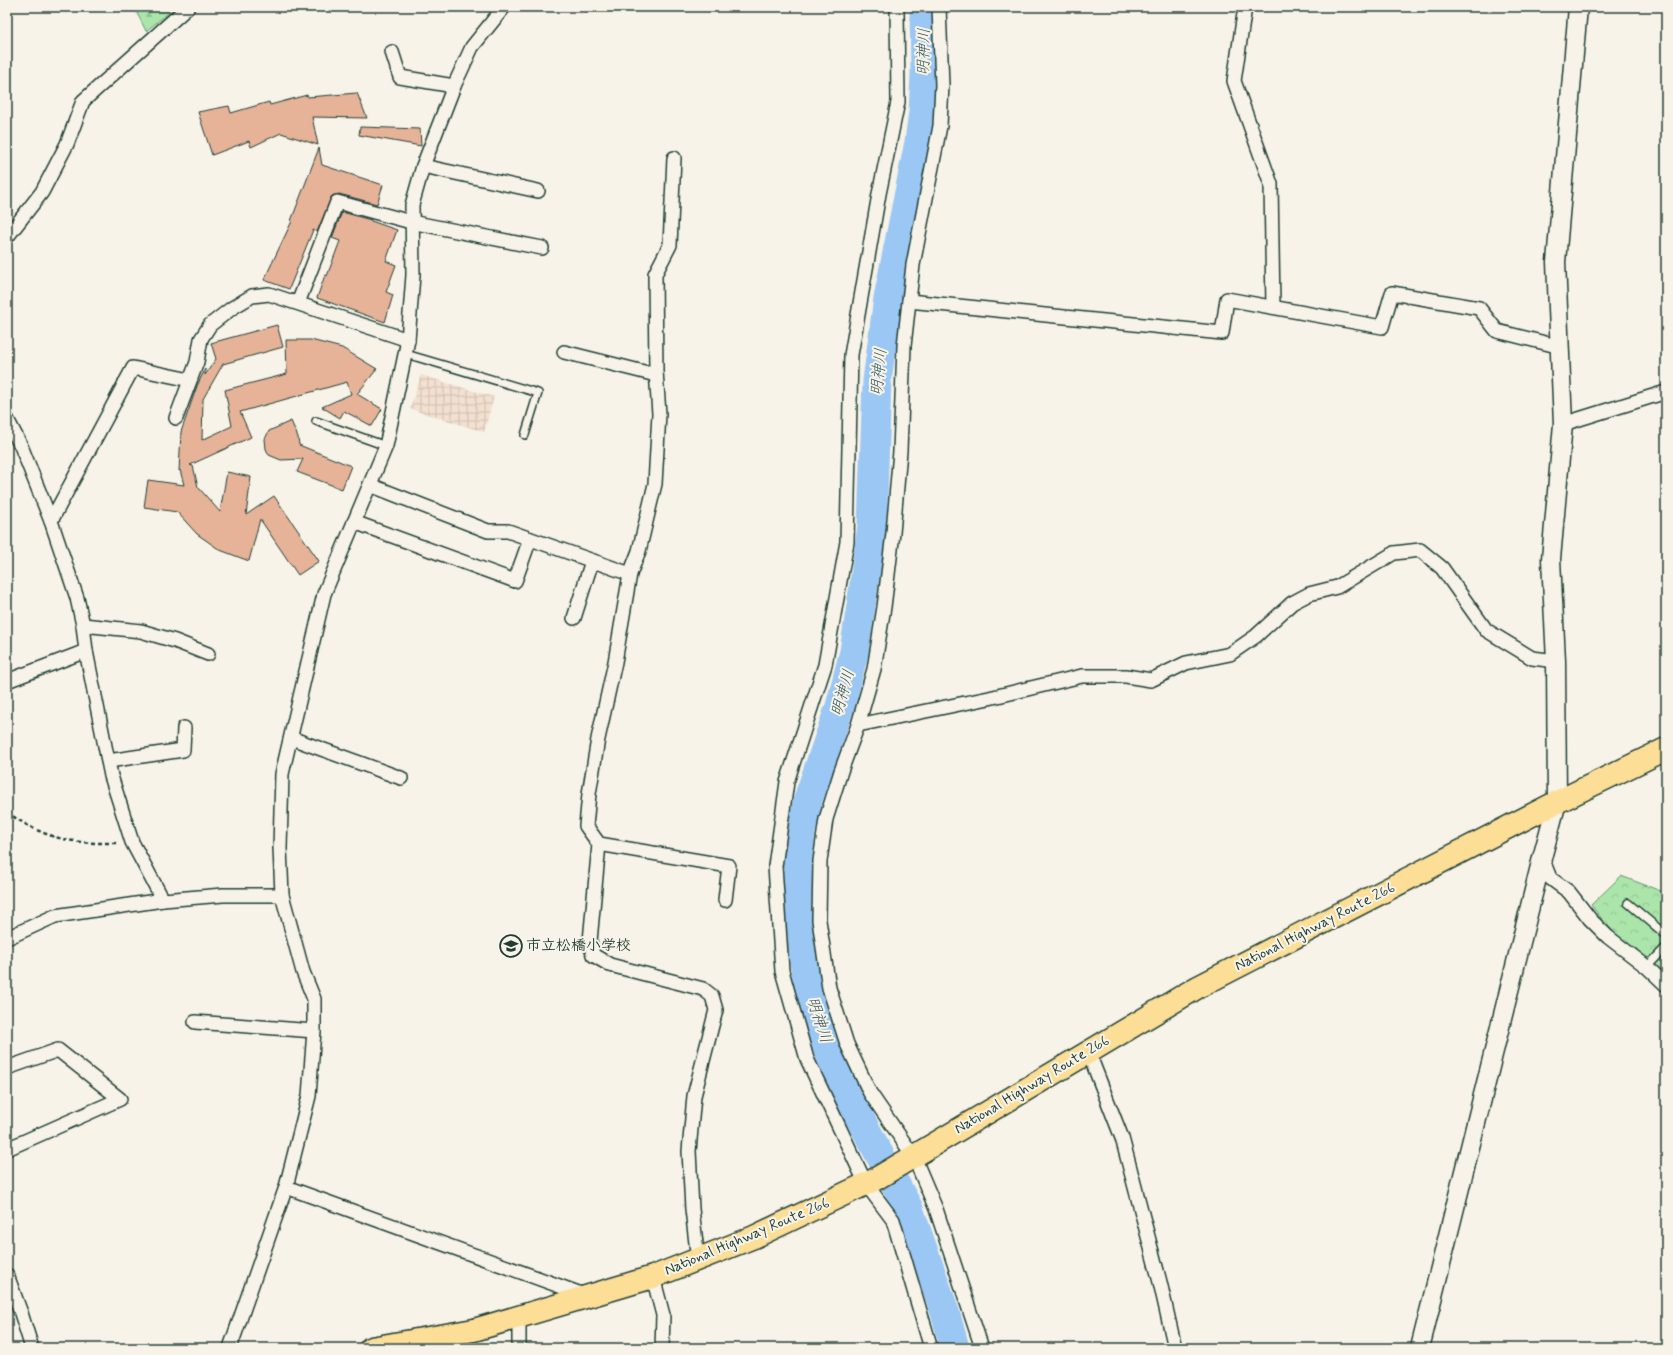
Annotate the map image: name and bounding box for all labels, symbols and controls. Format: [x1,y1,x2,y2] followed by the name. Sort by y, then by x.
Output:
[913,28,935,76] water label: 明神川
[866,347,892,397] water label: 明神川
[826,667,860,719] water label: 明神川
[1231,878,1399,976] street label: National Highway Route 266
[498,933,524,959] school or university icon: 市立松橋小学校
[526,936,631,956] place label: 市立松橋小学校
[802,994,836,1046] water label: 明神川
[951,1031,1113,1139] street label: National Highway Route 266
[661,1193,833,1281] street label: National Highway Route 266

